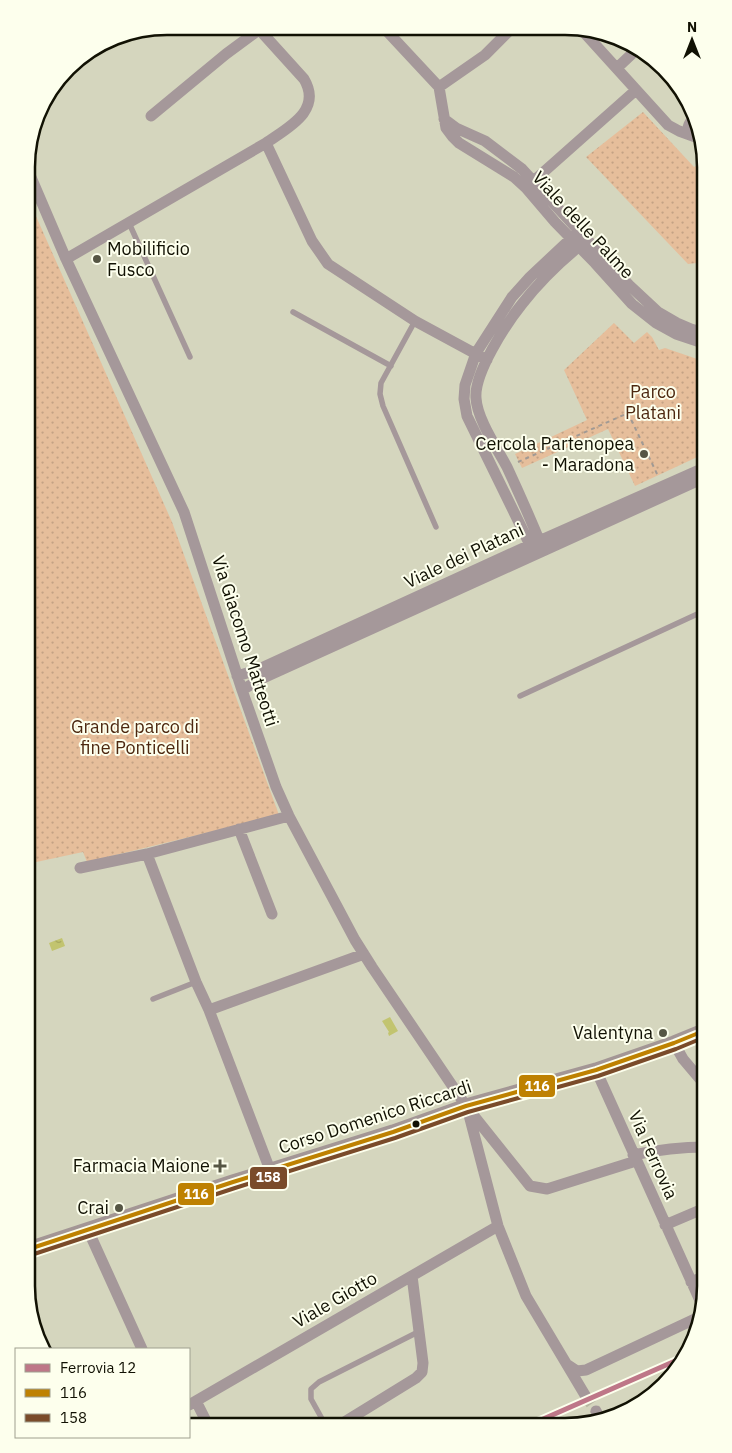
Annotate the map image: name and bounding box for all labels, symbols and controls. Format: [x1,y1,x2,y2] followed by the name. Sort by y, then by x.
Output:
[667,15,717,65] north arrow
[687,18,697,36] text: N
[528,166,639,283] street label: Viale delle Palme
[107,237,190,281] place label: Mobilificio Fusco
[91,253,103,265] marker: Mobilificio Fusco
[625,380,681,424] park label: Parco Platani
[475,432,634,476] place label: Cercola Partenopea - Maradona
[638,448,650,460] marker: Cercola Partenopea - Maradona
[400,518,527,593] street label: Viale dei Platani
[207,552,284,729] street label: Via Giacomo Matteotti
[71,715,199,759] park label: Grande parco di fine Ponticelli
[573,1021,653,1044] place label: Valentyna
[657,1027,669,1039] marker: Valentyna
[275,1074,474,1159] street label: Corso Domenico Riccardi
[518,1074,556,1098] line badge: 116
[524,1077,550,1095] text: 116
[624,1107,683,1203] street label: Via Ferrovia
[411,1119,421,1129] unlabelled marker
[73,1154,210,1177] place label: Farmacia Maione
[214,1160,226,1172] marker: Farmacia Maione
[249,1166,288,1190] line badge: 158
[255,1168,281,1186] text: 158
[177,1182,215,1206] line badge: 116
[183,1185,209,1203] text: 116
[77,1196,109,1219] place label: Crai
[113,1202,125,1214] marker: Crai
[288,1266,381,1333] street label: Viale Giotto
[15,1348,190,1438] legend
[60,1358,136,1377] text: Ferrovia 12
[60,1383,87,1402] text: 116
[60,1408,87,1427] text: 158

